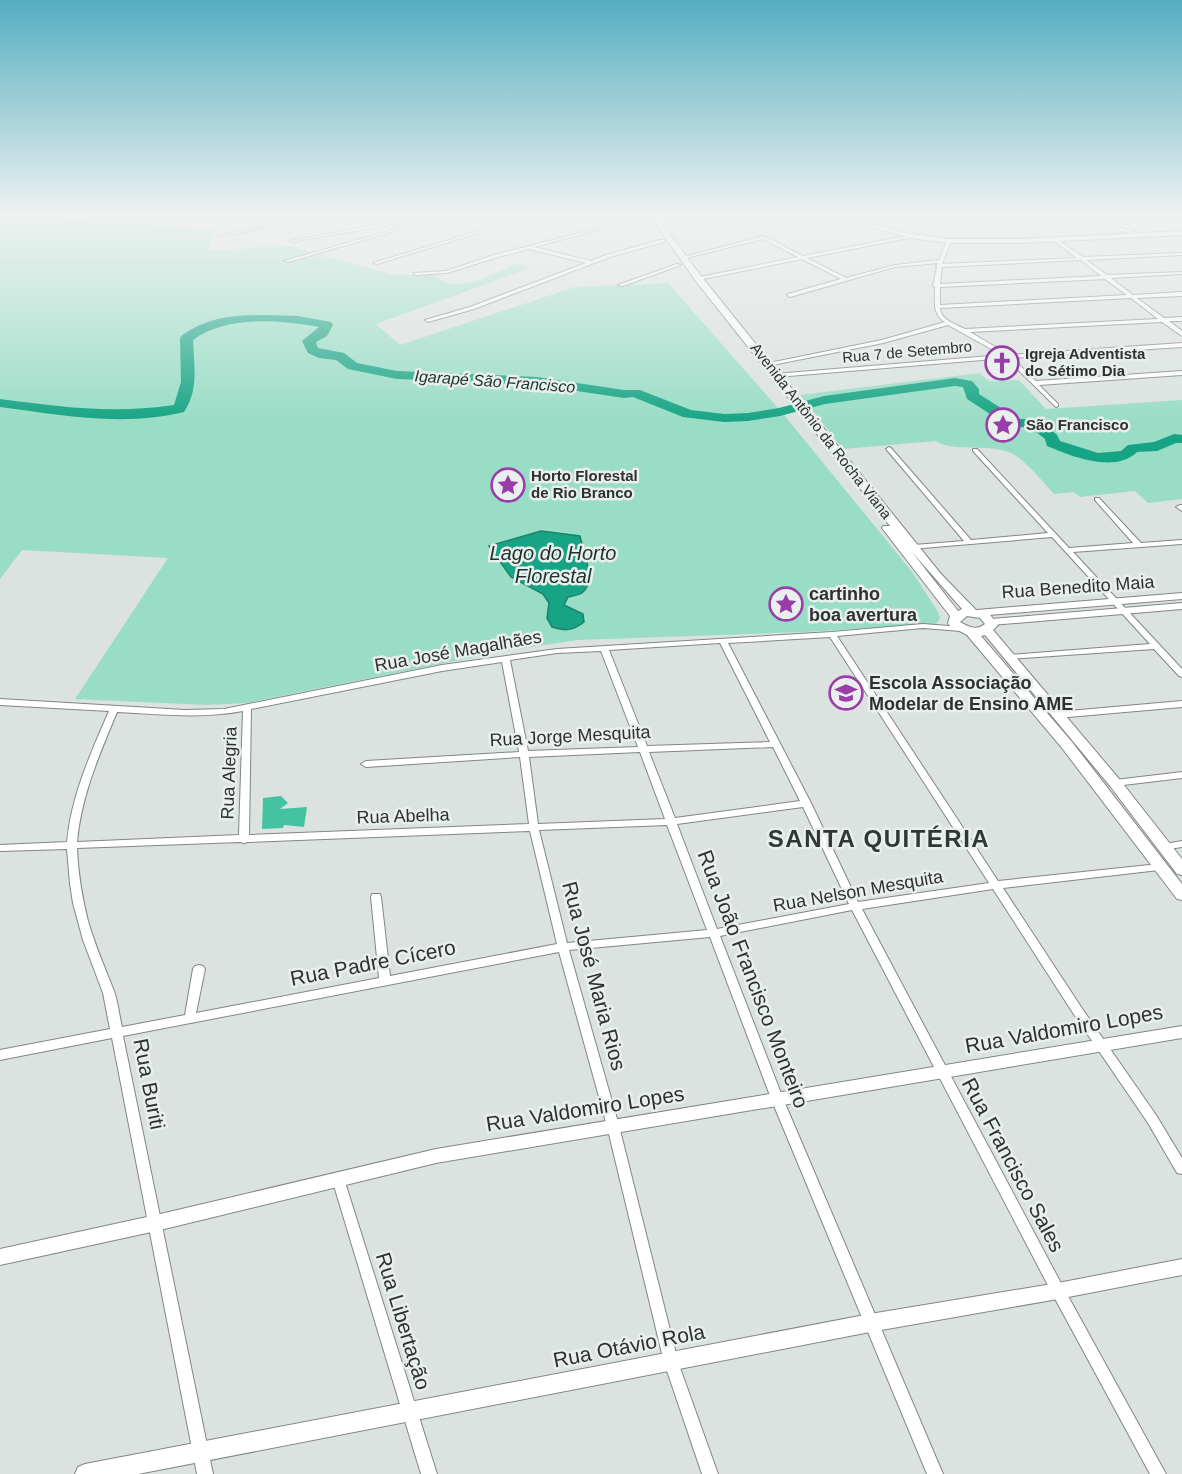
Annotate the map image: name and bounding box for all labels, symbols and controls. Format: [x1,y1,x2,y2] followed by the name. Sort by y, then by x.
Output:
[841,337,972,366] street label: Rua 7 de Setembro
[747,339,896,523] street label: Avenida Antônio da Rocha Viana
[984,345,1020,381] church icon: Igreja Adventista do Sétimo Dia
[1025,345,1146,379] place label: Igreja Adventista do Sétimo Dia
[414,367,576,396] water label: Igarapé São Francisco
[985,407,1021,443] place icon: São Francisco
[1026,416,1129,433] place label: São Francisco
[490,467,526,503] place icon: Horto Florestal de Rio Branco
[531,467,638,501] place label: Horto Florestal de Rio Branco
[490,542,616,587] water label: Lago do Horto Florestal
[1001,572,1156,602] street label: Rua Benedito Maia
[809,584,918,625] place label: cartinho boa avertura
[768,586,804,622] place icon: cartinho boa avertura
[373,626,543,676] street label: Rua José Magalhães
[869,673,1073,714] place label: Escola Associação Modelar de Ensino AME
[828,675,864,711] school or university icon: Escola Associação Modelar de Ensino AME
[489,722,652,750] street label: Rua Jorge Mesquita
[217,725,241,820] street label: Rua Alegria
[356,804,451,828] street label: Rua Abelha
[768,825,990,852] district label: SANTA QUITÉRIA
[694,847,813,1111] street label: Rua João Francisco Monteiro
[772,866,945,916] street label: Rua Nelson Mesquita
[558,879,631,1073] street label: Rua José Maria Rios
[288,935,458,990] street label: Rua Padre Cícero
[963,1000,1165,1057] street label: Rua Valdomiro Lopes
[129,1036,170,1131] street label: Rua Buriti
[958,1074,1069,1256] street label: Rua Francisco Sales
[484,1081,686,1136] street label: Rua Valdomiro Lopes
[372,1249,435,1392] street label: Rua Libertação
[551,1319,707,1371] street label: Rua Otávio Rola

